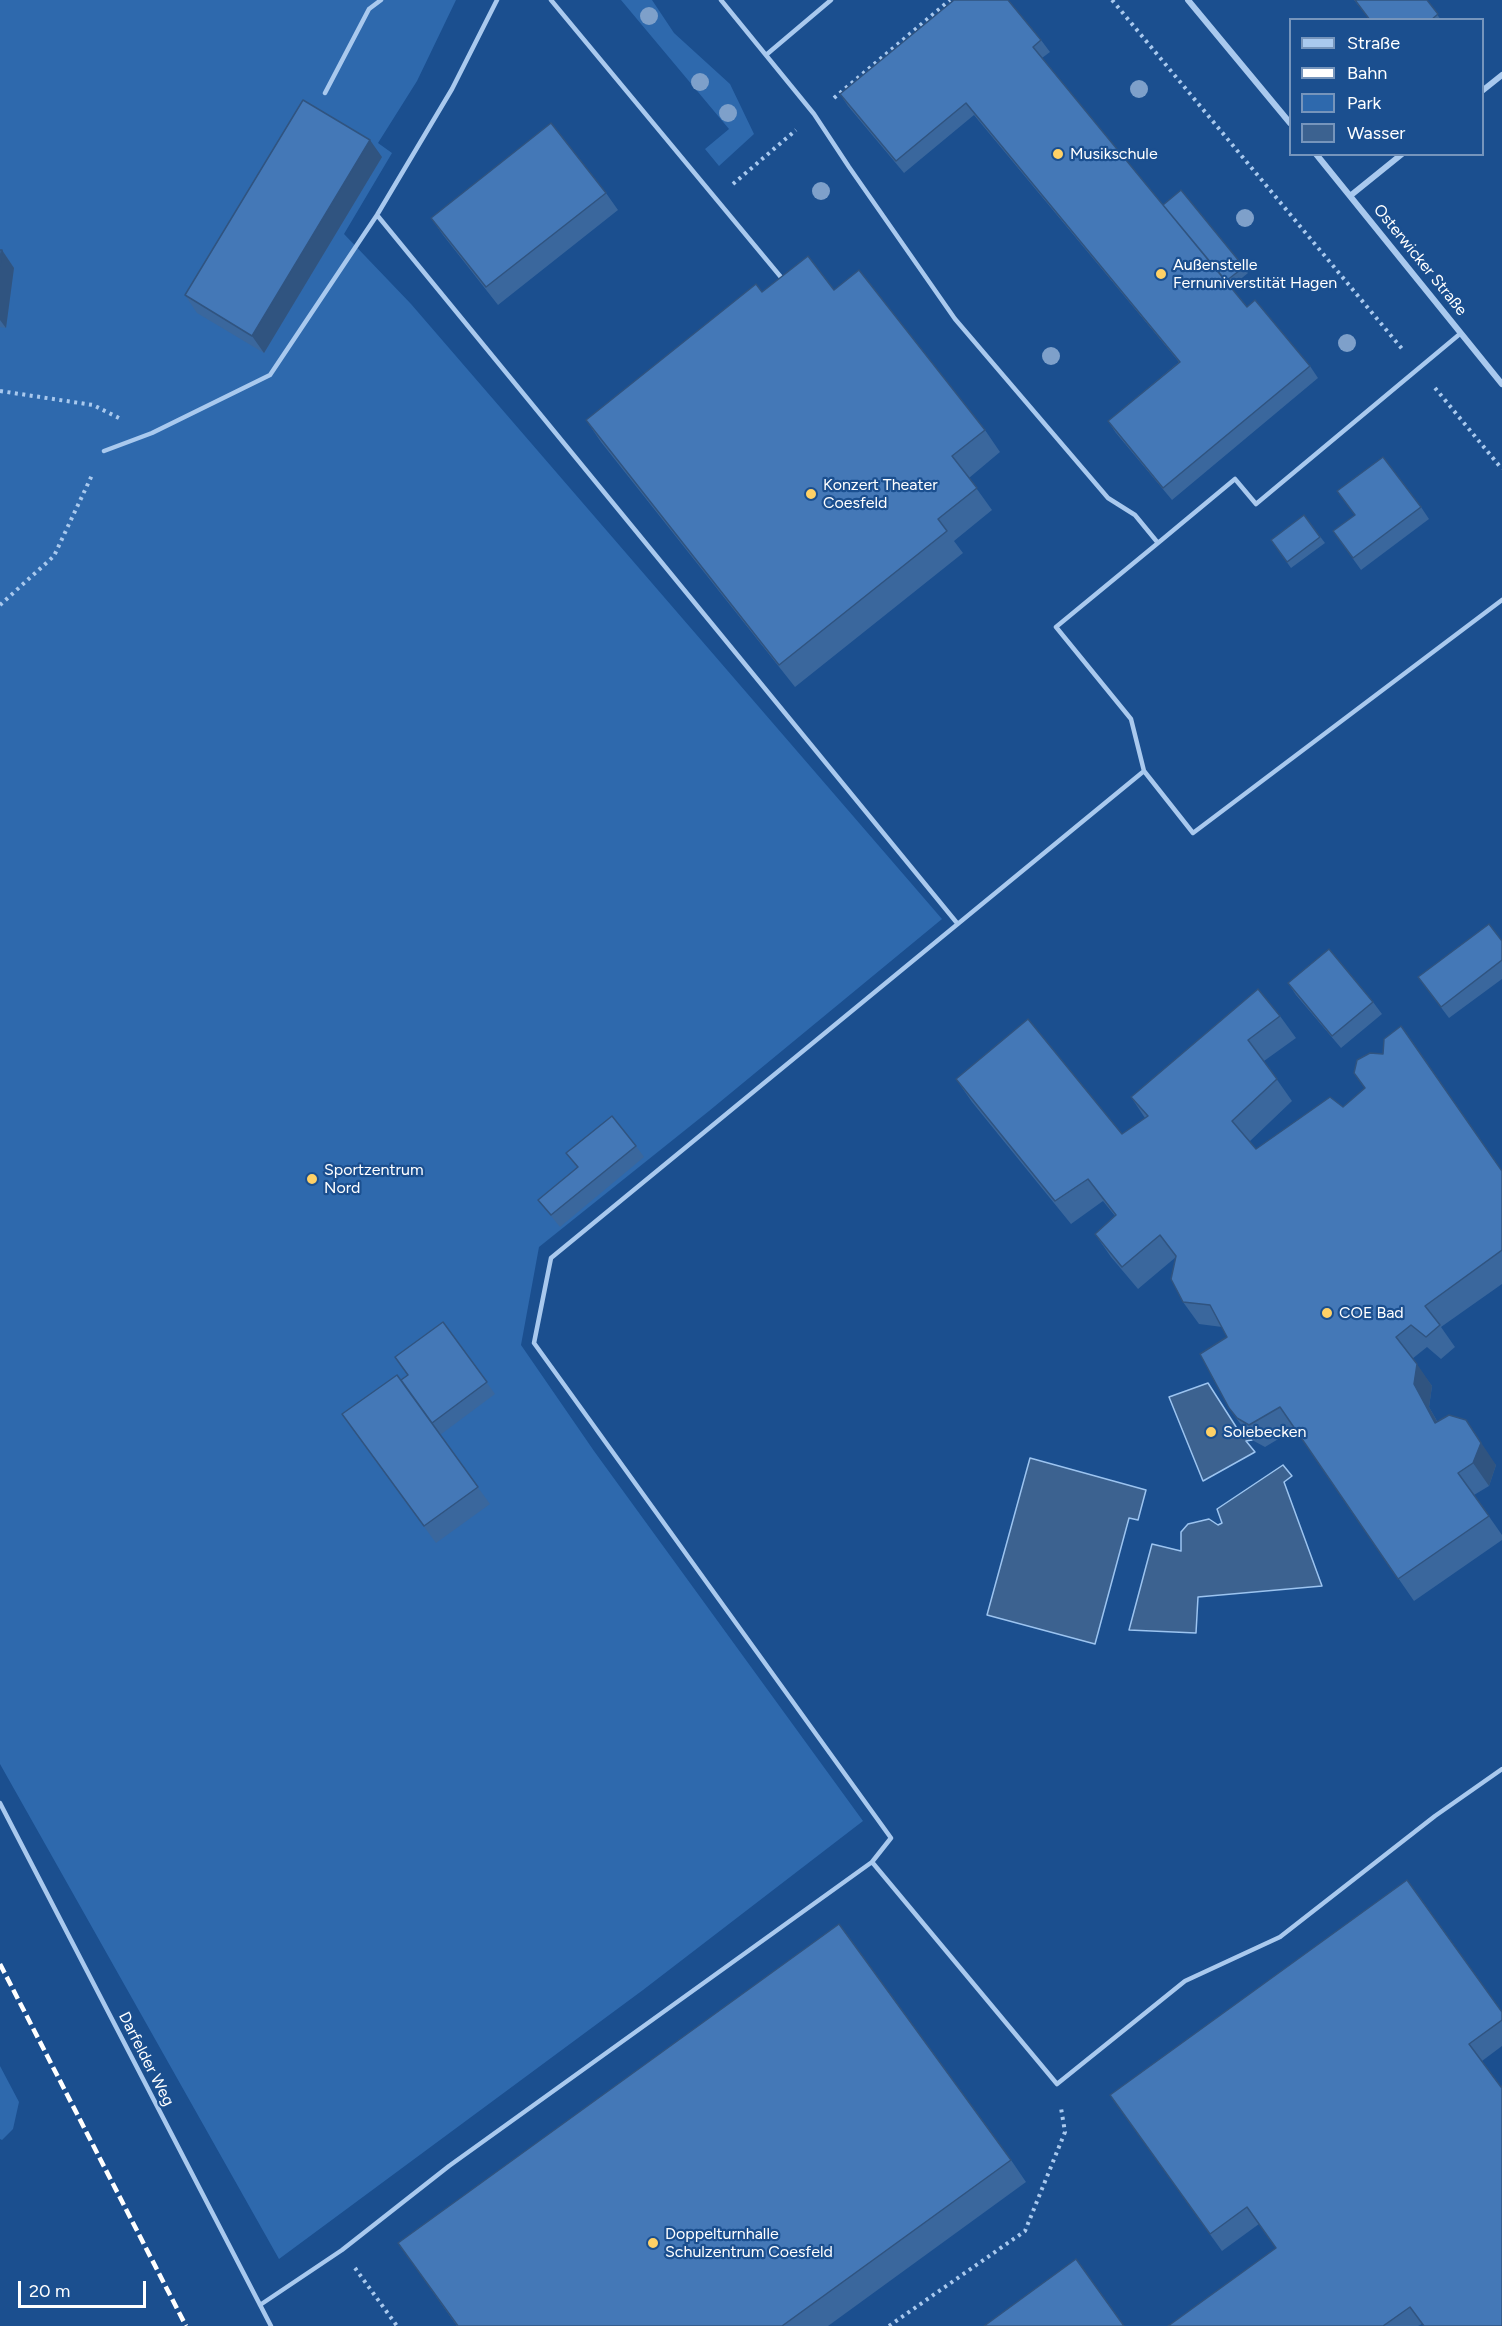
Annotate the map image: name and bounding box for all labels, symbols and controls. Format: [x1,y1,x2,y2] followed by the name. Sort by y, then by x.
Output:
[1289,18,1484,156] legend
[1347,32,1400,54] text: Straße
[1347,62,1387,84] text: Bahn
[1347,92,1381,114] text: Park
[1347,122,1405,144] text: Wasser
[1070,144,1158,164] place label: Musikschule
[1051,147,1065,161] marker: Musikschule
[1369,200,1471,320] street label: Osterwicker Straße
[1173,255,1337,293] place label: Außenstelle Fernuniverstität Hagen
[1154,267,1168,281] marker: Außenstelle Fernuniverstität Hagen
[823,475,938,513] place label: Konzert Theater Coesfeld
[804,487,818,501] marker: Konzert Theater Coesfeld
[324,1160,424,1198] place label: Sportzentrum Nord
[305,1172,319,1186] marker: Sportzentrum Nord
[1339,1303,1404,1323] place label: COE Bad
[1320,1306,1334,1320] marker: COE Bad
[1223,1422,1306,1442] place label: Solebecken
[1204,1425,1218,1439] marker: Solebecken
[114,2009,178,2109] street label: Darfelder Weg
[665,2224,833,2262] place label: Doppelturnhalle Schulzentrum Coesfeld
[646,2236,660,2250] marker: Doppelturnhalle Schulzentrum Coesfeld
[21,2269,148,2307] scale bar
[29,2280,70,2302] text: 20 m

